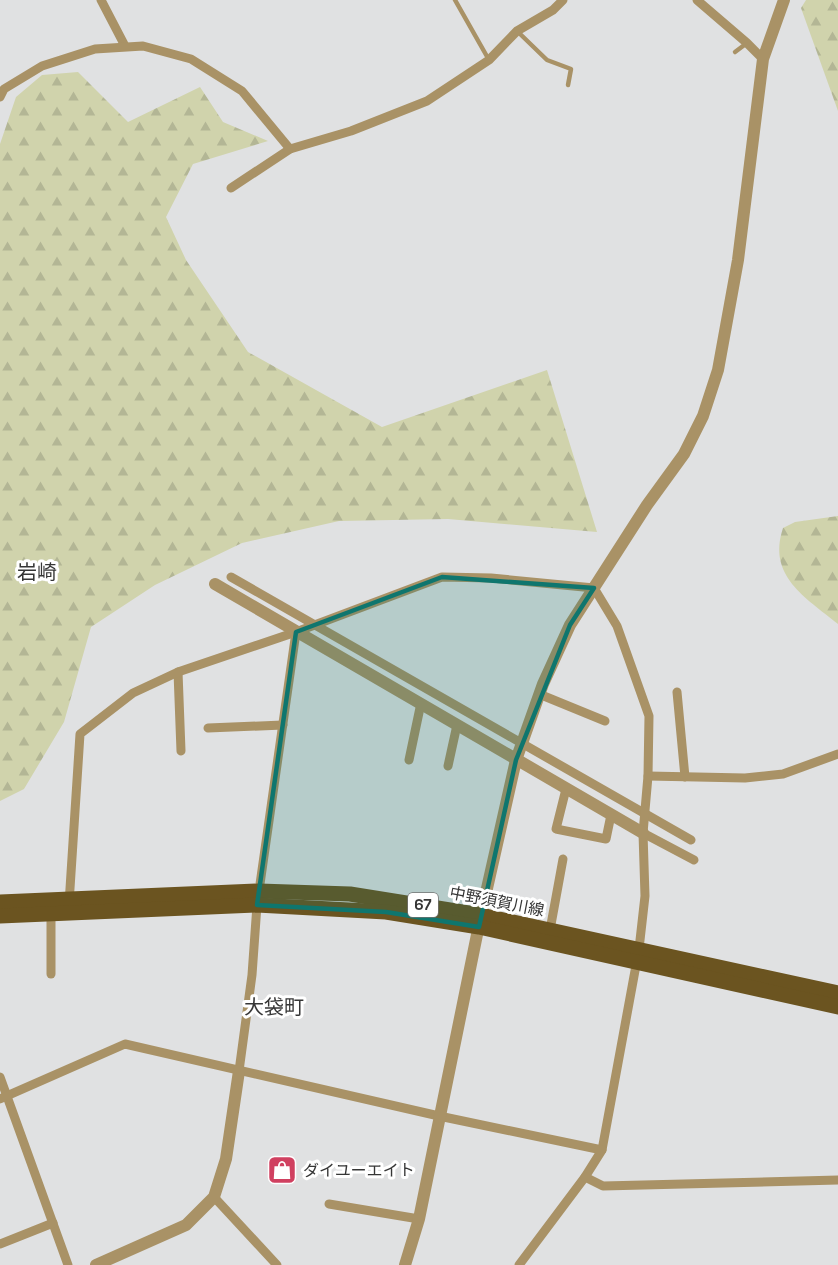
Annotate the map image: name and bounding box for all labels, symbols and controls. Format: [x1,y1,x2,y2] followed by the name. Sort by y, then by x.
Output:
[17,559,57,585] district label: 岩崎
[448,882,546,921] street label: 中野須賀川線
[408,893,438,917] road number: 67
[244,994,304,1020] district label: 大袋町
[266,1154,298,1186] shop icon: ダイユーエイト
[303,1160,415,1181] place label: ダイユーエイト

